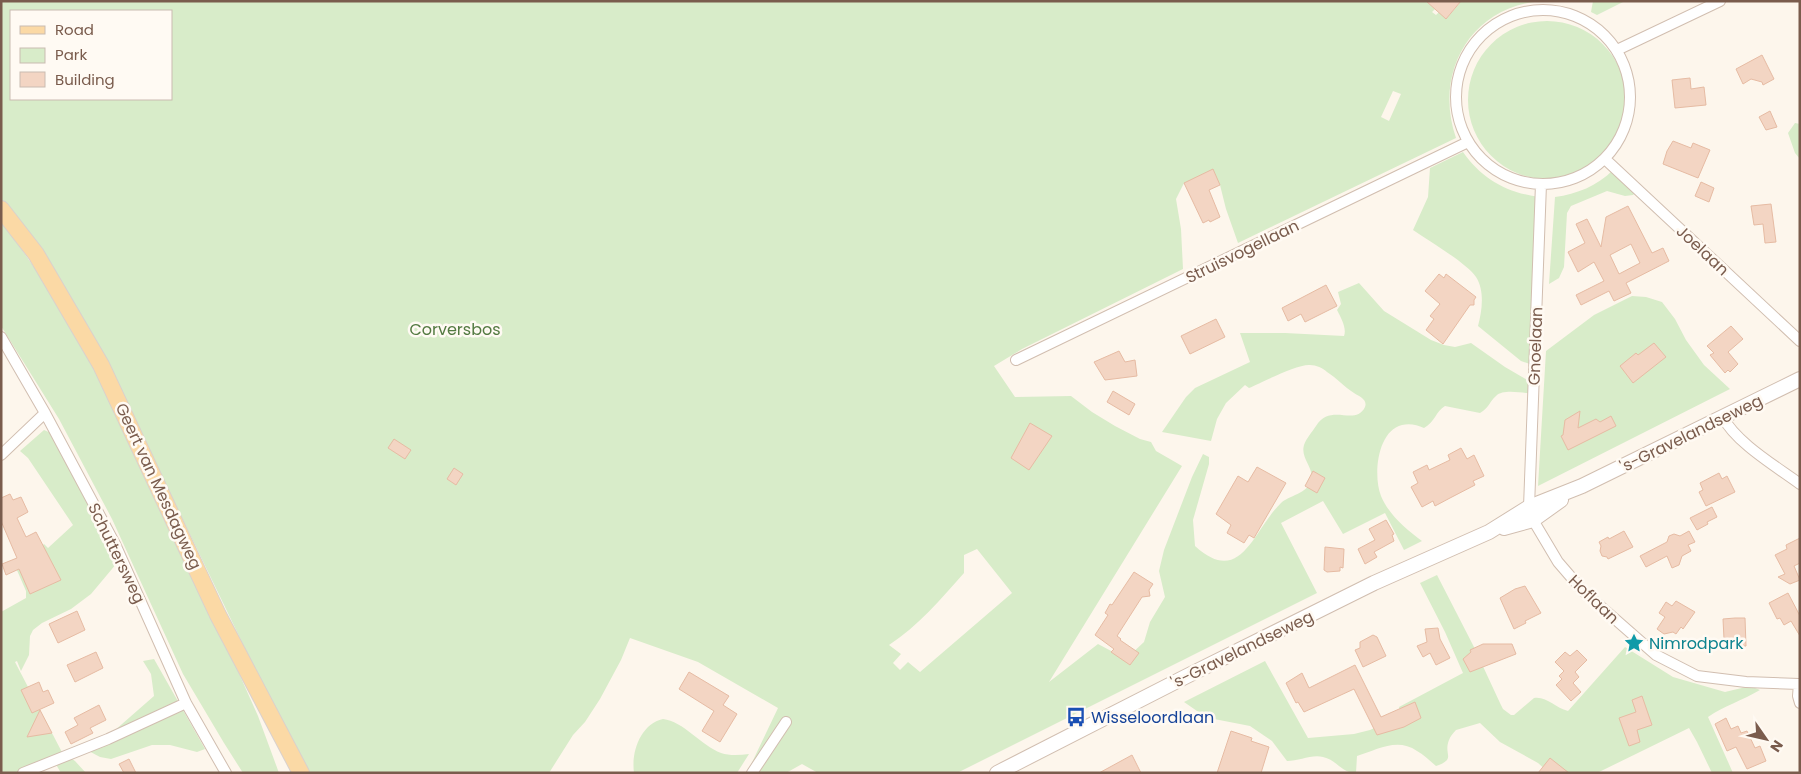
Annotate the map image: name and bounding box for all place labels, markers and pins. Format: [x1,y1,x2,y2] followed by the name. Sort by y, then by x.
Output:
[1623,632,1645,654] place icon: Nimrodpark
[1649,632,1744,655] place label: Nimrodpark
[1065,706,1087,728] bus stop icon: Wisseloordlaan
[1091,706,1214,729] place label: Wisseloordlaan

